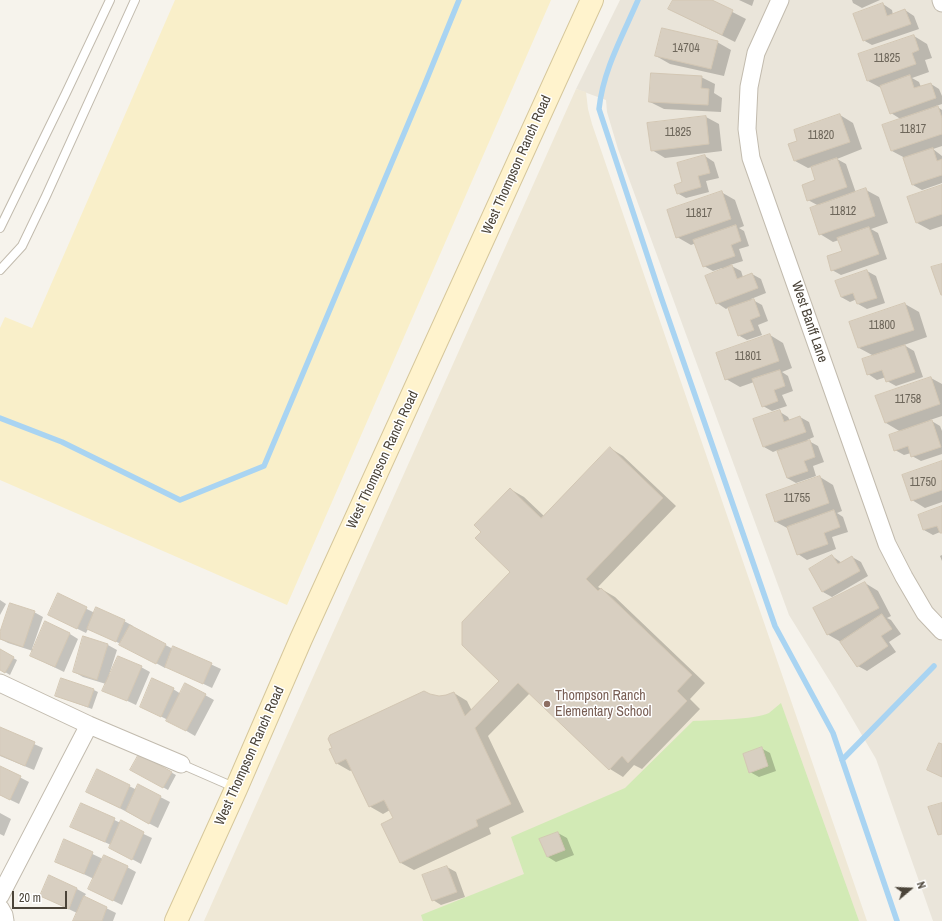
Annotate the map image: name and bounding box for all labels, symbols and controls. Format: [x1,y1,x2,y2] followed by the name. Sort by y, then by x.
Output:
[672,42,700,56] house number: 14704
[874,52,900,66] house number: 11825
[479,93,555,237] street label: West Thompson Ranch Road
[900,123,926,137] house number: 11817
[665,126,691,140] house number: 11825
[808,129,834,143] house number: 11820
[830,205,856,219] house number: 11812
[686,207,712,221] house number: 11817
[787,279,831,365] street label: West Banff Lane
[869,319,895,333] house number: 11800
[735,350,761,364] house number: 11801
[344,388,422,532] street label: West Thompson Ranch Road
[895,393,921,407] house number: 11758
[910,476,936,490] house number: 11750
[784,492,810,506] house number: 11755
[212,684,288,828] street label: West Thompson Ranch Road
[555,688,651,720] place label: Thompson Ranch Elementary School
[542,699,552,709] marker: Thompson Ranch Elementary School
[890,869,930,909] north arrow
[914,880,929,890] text: N
[14,883,69,909] scale bar
[19,890,41,906] text: 20 m

